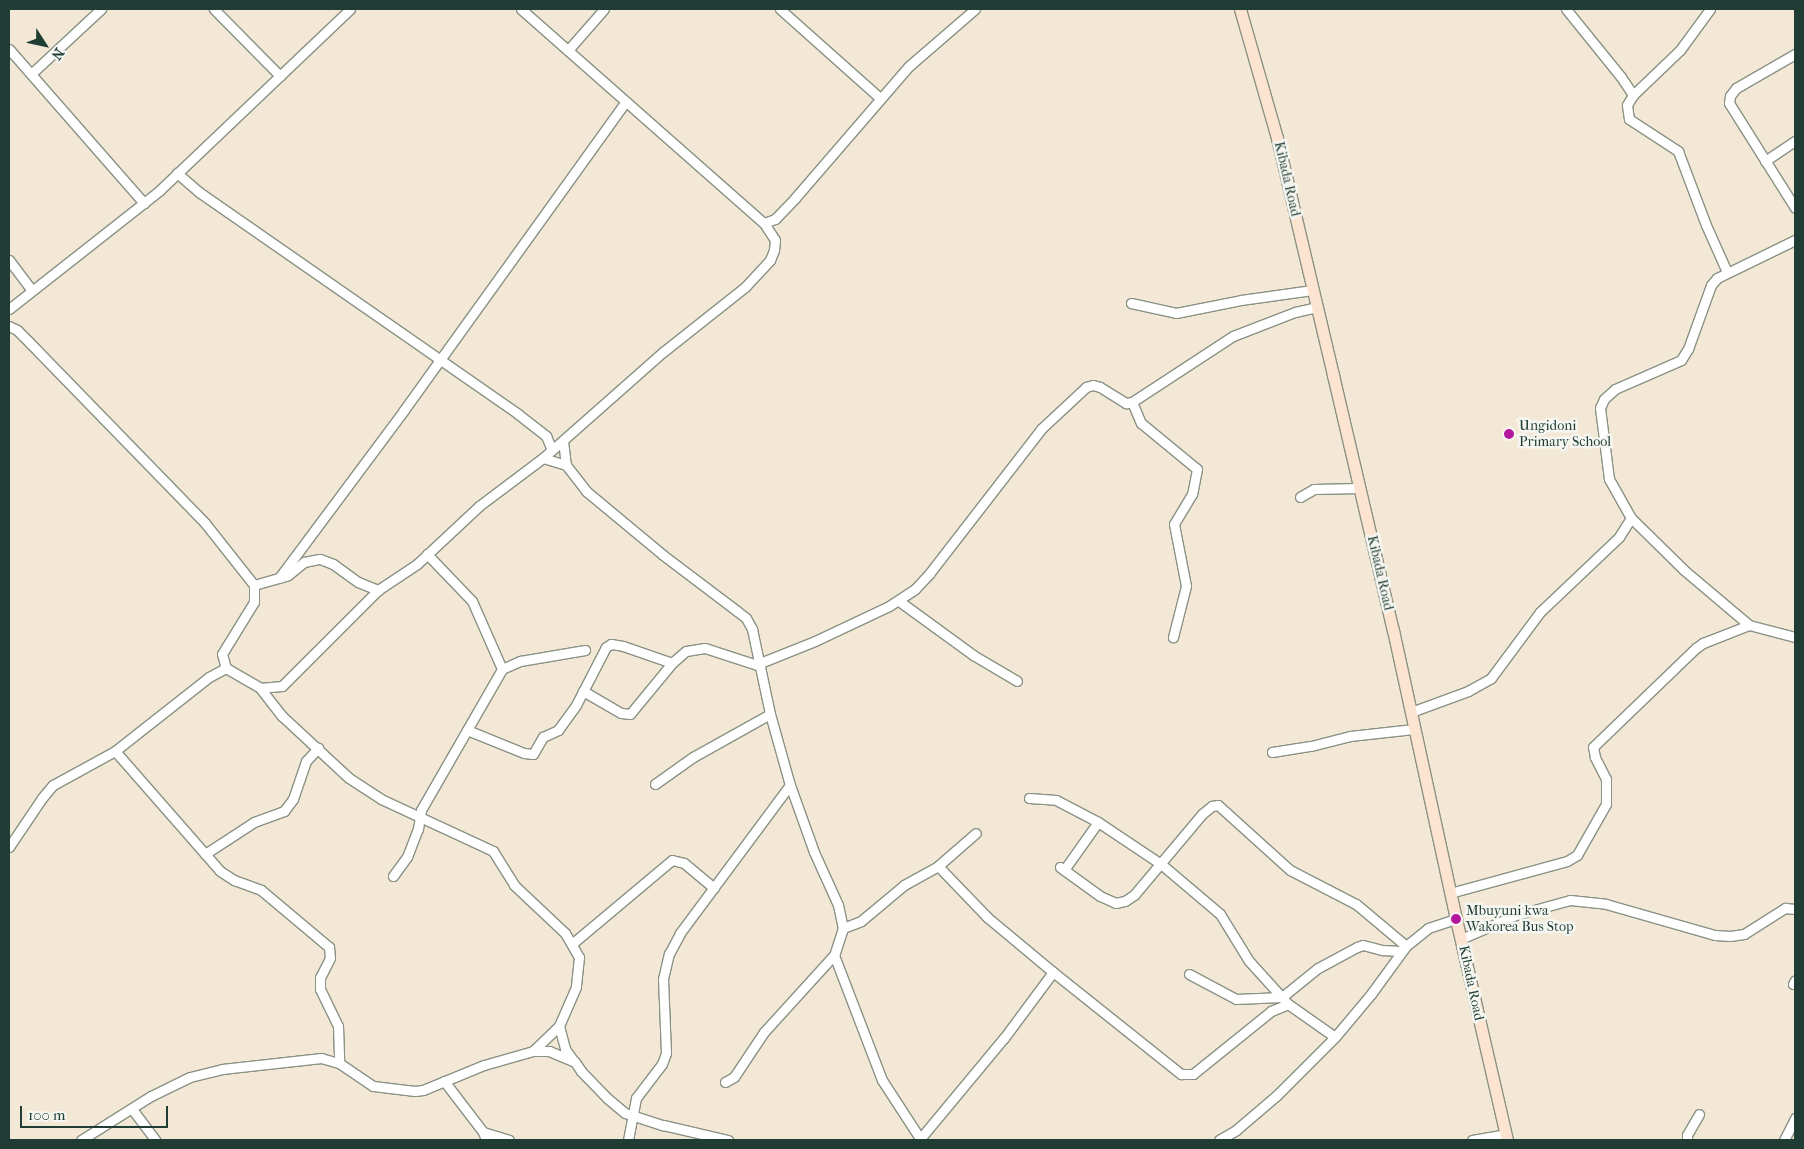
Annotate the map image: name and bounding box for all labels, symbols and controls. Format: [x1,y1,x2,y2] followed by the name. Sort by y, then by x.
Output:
[20,20,70,70] north arrow
[48,45,68,63] text: N
[1270,140,1304,218] street label: Kibada Road
[1519,418,1611,451] place label: Ungidoni Primary School
[1503,428,1515,440] marker: Ungidoni Primary School
[1363,534,1397,612] street label: Kibada Road
[1466,903,1574,936] place label: Mbuyuni kwa Wakorea Bus Stop
[1450,913,1462,925] marker: Mbuyuni kwa Wakorea Bus Stop
[1455,944,1487,1022] street label: Kibada Road
[22,1096,170,1128] scale bar
[28,1106,66,1124] text: 100 m

